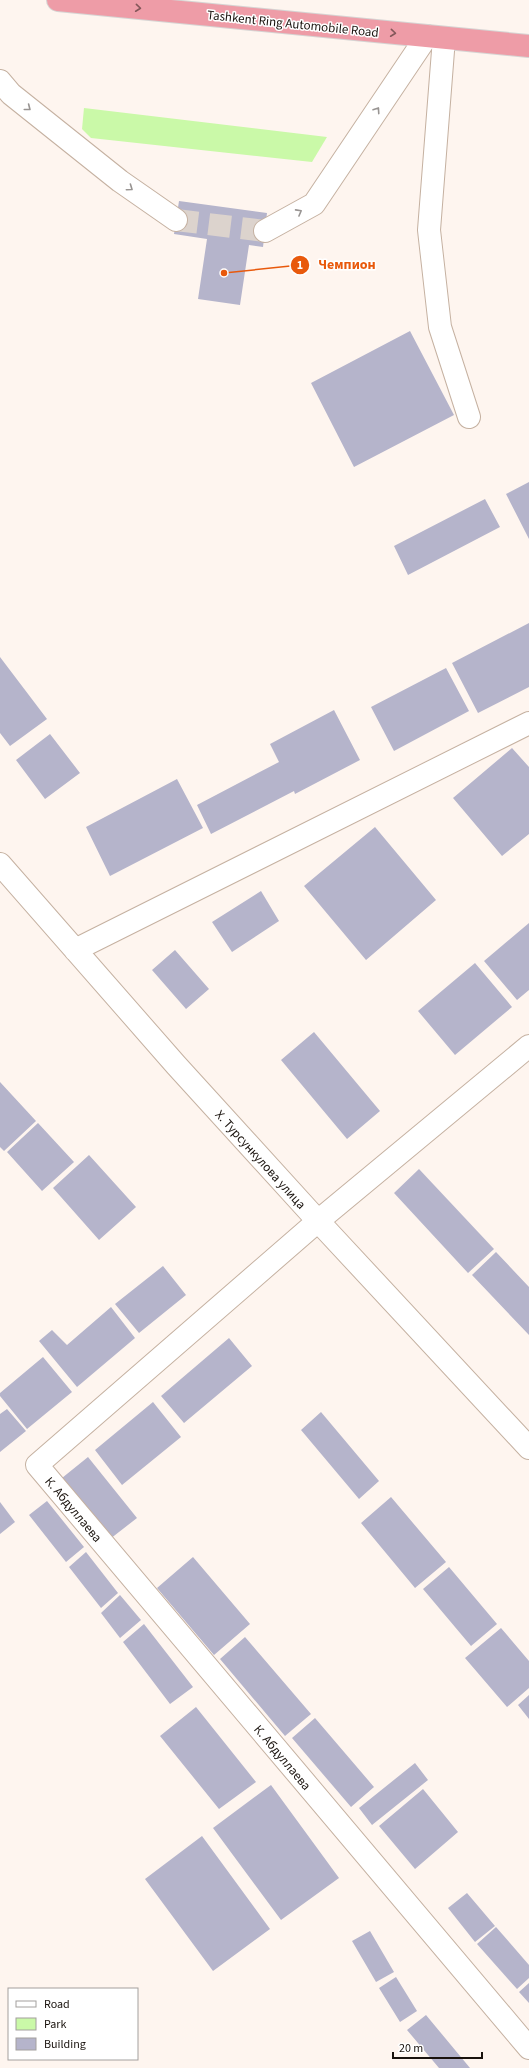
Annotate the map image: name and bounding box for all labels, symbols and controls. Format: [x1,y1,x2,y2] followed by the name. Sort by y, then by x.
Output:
[135,3,141,12] one-way arrow
[206,6,380,42] street label: Tashkent Ring Automobile Road
[390,28,396,37] one-way arrow
[24,103,31,110] one-way arrow
[372,107,380,114] one-way arrow
[126,183,133,190] one-way arrow
[295,209,302,217] one-way arrow
[290,252,384,278] callout: Чемпион
[318,255,376,275] text: Чемпион
[297,257,303,274] text: 1
[211,1106,310,1213] street label: Х. Турсункулова улица
[41,1473,106,1546] street label: К. Абдуллаева
[250,1721,315,1794] street label: К. Абдуллаева
[8,1988,138,2060] legend
[44,1996,70,2013] text: Road
[44,2016,66,2033] text: Park
[393,2034,482,2060] scale bar
[44,2036,86,2053] text: Building
[399,2040,423,2057] text: 20 m

